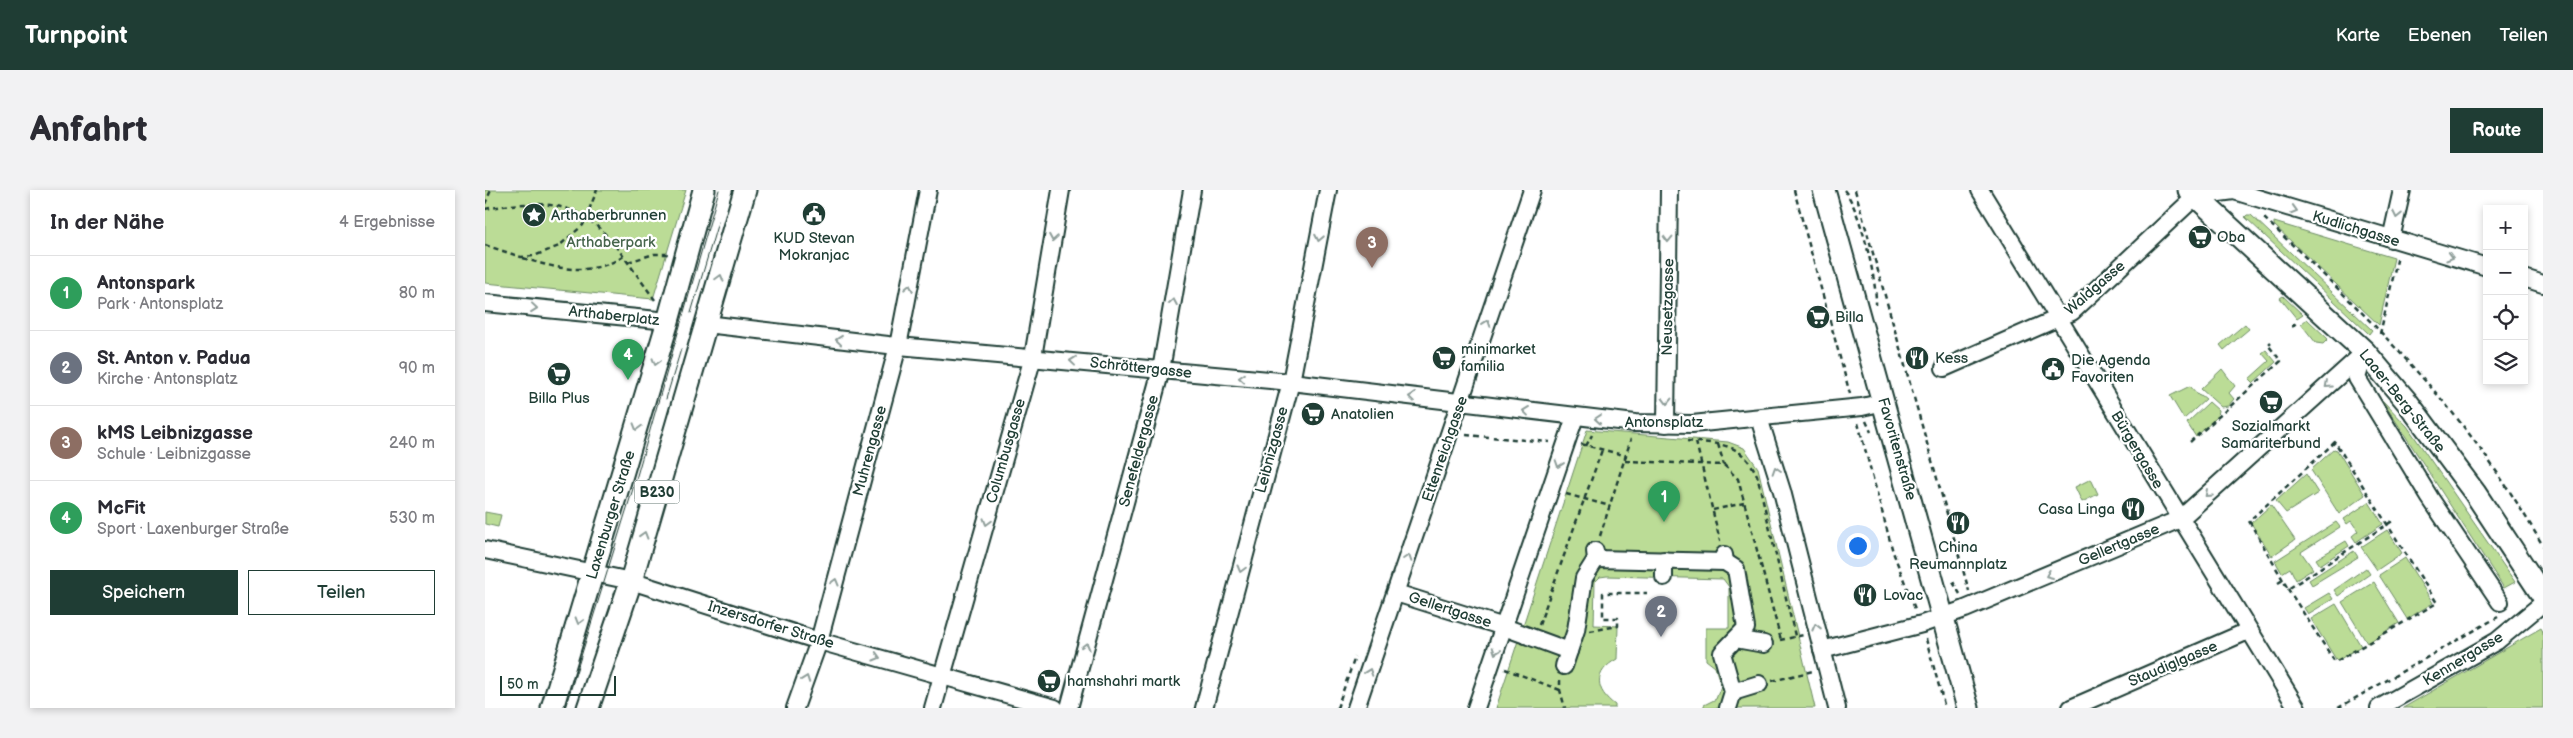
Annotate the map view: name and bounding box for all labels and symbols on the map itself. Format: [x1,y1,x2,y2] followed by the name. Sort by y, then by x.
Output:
[801,201,827,227] public building icon: KUD Stevan Mokranjac
[521,202,547,228] place icon: Arthaberbrunnen
[2289,204,2298,214] one-way arrow
[551,206,666,225] place label: Arthaberbrunnen
[2310,207,2402,251] street label: Kudlichgasse
[2392,210,2403,219] one-way arrow
[2187,224,2213,250] supermarket icon: Oba
[1356,227,1388,268] pin: 3
[2217,228,2245,247] place label: Oba
[773,229,855,265] place label: KUD Stevan Mokranjac
[567,233,656,252] park label: Arthaberpark
[1314,233,1325,242] one-way arrow
[1048,234,1058,242] one-way arrow
[1663,235,1673,243] one-way arrow
[2445,251,2453,261] one-way arrow
[2061,256,2129,319] street label: Waldgasse
[1658,258,1678,356] street label: Neusetzgasse
[714,274,724,282] one-way arrow
[904,284,914,293] one-way arrow
[1167,298,1177,307] one-way arrow
[530,302,538,313] one-way arrow
[568,302,661,330] street label: Arthaberplatz
[1805,304,1831,330] supermarket icon: Billa
[1835,308,1864,327] place label: Billa
[1481,320,1491,328] one-way arrow
[835,335,843,346] one-way arrow
[612,339,644,380] pin: 4
[1461,340,1536,376] place label: minimarket familia
[1431,345,1457,371] supermarket icon: minimarket familia
[1904,345,1930,371] restaurant icon: Kess
[2354,345,2450,457] street label: Laaer-Berg-Straße
[1935,349,1969,368] place label: Kess
[2071,351,2150,387] place label: Die Agenda Favoriten
[1089,353,1193,383] street label: Schröttergasse
[1069,356,1077,367] one-way arrow
[2040,356,2066,382] public building icon: Die Agenda Favoriten
[652,357,662,366] one-way arrow
[546,361,572,387] supermarket icon: Billa Plus
[1238,372,1246,383] one-way arrow
[2325,379,2334,388] one-way arrow
[528,389,590,408] place label: Billa Plus
[2258,389,2284,415] supermarket icon: Sozialmarkt Samariterbund
[1408,392,1416,403] one-way arrow
[1115,393,1163,509] street label: Senefeldergasse
[1418,393,1472,504] street label: Ettenreichgasse
[1873,395,1921,503] street label: Favoritenstraße
[982,396,1030,506] street label: Columbusgasse
[1661,397,1672,405] one-way arrow
[1300,401,1326,427] supermarket icon: Anatolien
[849,404,891,498] street label: Muhrengasse
[1251,405,1293,495] street label: Leibnizgasse
[1331,405,1394,424] place label: Anatolien
[1522,406,1530,417] one-way arrow
[2106,408,2168,492] street label: Bürgergasse
[1625,413,1704,432] street label: Antonsplatz
[1594,414,1602,425] one-way arrow
[2221,417,2321,453] place label: Sozialmarkt Samariterbund
[633,422,643,431] one-way arrow
[582,448,640,582] street label: Laxenburger Straße
[1555,459,1565,467] one-way arrow
[1771,466,1781,474] one-way arrow
[635,480,679,504] road number: B230
[1648,481,1680,522] pin: 1
[2204,488,2213,497] one-way arrow
[2120,496,2146,522] restaurant icon: Casa Linga
[2038,500,2115,519] place label: Casa Linga
[1945,510,1971,536] restaurant icon: China Reumannplatz
[982,518,992,526] one-way arrow
[2076,519,2163,571] street label: Gellertgasse
[639,531,649,539] one-way arrow
[1845,533,1871,559] your location
[1909,538,2008,574] place label: China Reumannplatz
[1402,554,1412,562] one-way arrow
[1236,565,1246,573] one-way arrow
[2045,568,2054,579] one-way arrow
[829,578,840,587] one-way arrow
[1852,582,1878,608] restaurant icon: Lovac
[1883,586,1923,605] place label: Lovac
[1406,588,1494,632] street label: Gellertgasse
[1645,596,1677,637] pin: 2
[706,597,837,653] street label: Inzersdorfer Straße
[575,616,585,625] one-way arrow
[1811,622,1822,631] one-way arrow
[2419,628,2507,690] street label: Kennergasse
[2126,637,2221,691] street label: Staudiglgasse
[1080,643,1090,651] one-way arrow
[1492,646,1502,654] one-way arrow
[872,652,880,662] one-way arrow
[1036,668,1062,694] supermarket icon: hamshahri martk
[1363,669,1373,677] one-way arrow
[1067,672,1181,691] place label: hamshahri martk
[500,673,616,696] scale bar
[800,676,810,684] one-way arrow

